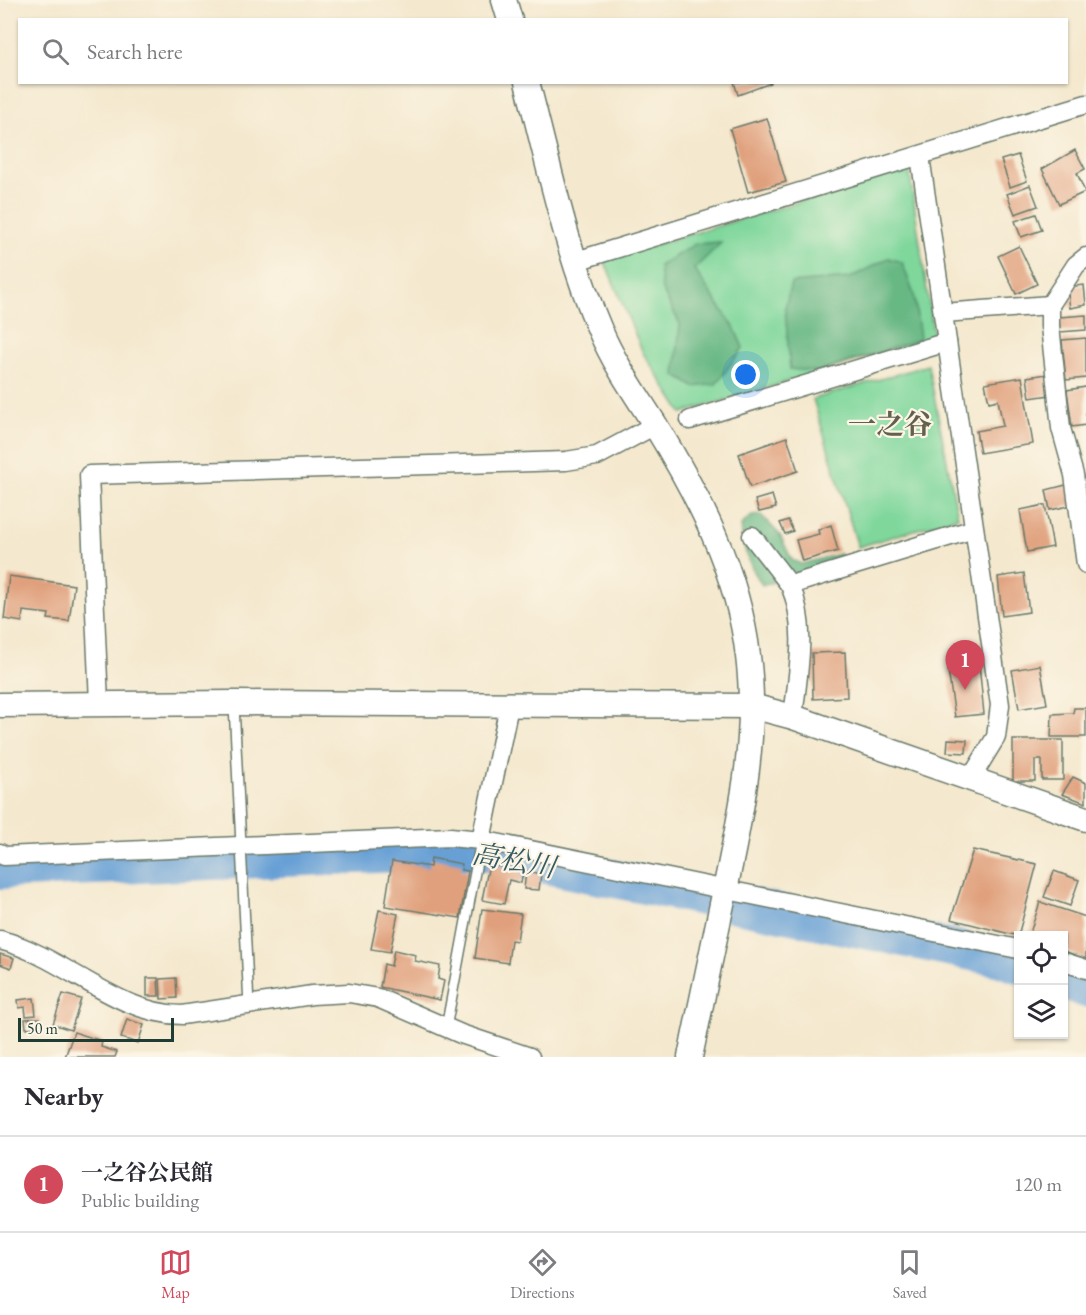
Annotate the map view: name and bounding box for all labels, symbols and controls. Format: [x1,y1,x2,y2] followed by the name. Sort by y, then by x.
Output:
[18,18,1068,84] search box
[39,35,72,68] icon: search
[87,37,182,66] text: Search here
[731,360,760,389] your location
[848,406,932,442] district label: 一之谷
[946,640,984,690] pin: 1
[470,835,561,886] water label: 高松川
[1014,931,1068,1039] map controls
[1014,931,1068,985] button: locate
[1014,985,1068,1039] button: layers
[18,1015,174,1042] scale bar
[27,1018,58,1039] text: 50 m
[24,1079,104,1113] text: Nearby
[81,1158,213,1187] text: 一之谷公民館
[38,1171,49,1197] text: 1
[1014,1171,1062,1197] text: 120 m
[81,1187,199,1213] text: Public building
[159,1246,192,1303] tab: Map
[510,1246,575,1303] tab: Directions
[893,1246,927,1303] tab: Saved

